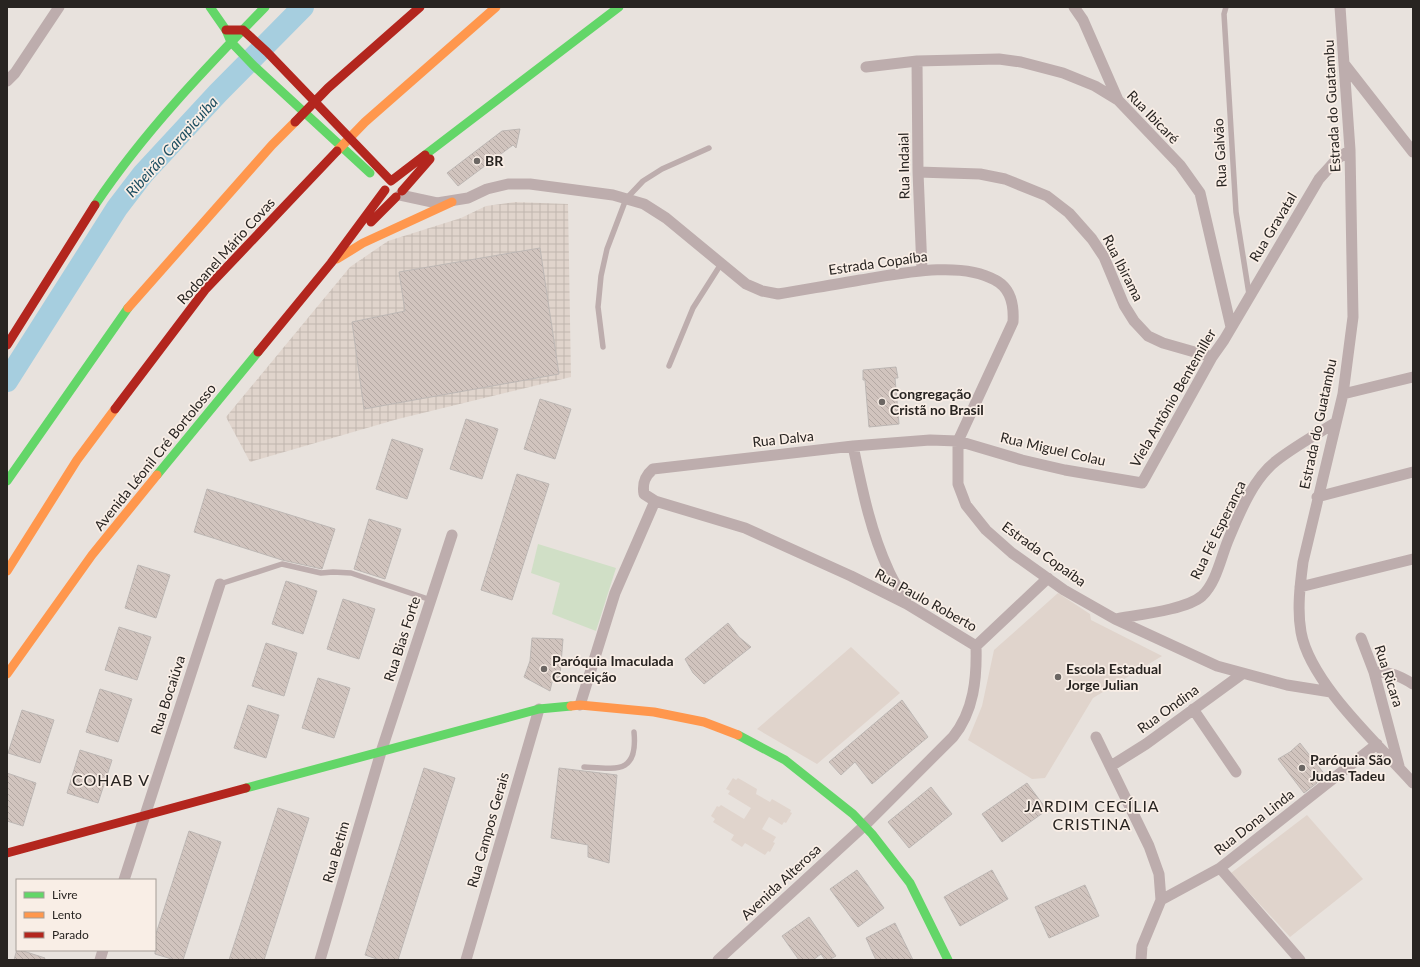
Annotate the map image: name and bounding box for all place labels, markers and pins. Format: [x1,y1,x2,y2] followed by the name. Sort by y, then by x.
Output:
[485,152,504,169] place label: BR
[472,156,482,166] marker: BR
[890,385,984,418] place label: Congregação Cristã no Brasil
[877,397,887,407] marker: Congregação Cristã no Brasil
[552,652,674,685] place label: Paróquia Imaculada Conceição
[1066,660,1162,693] place label: Escola Estadual Jorge Julian
[539,664,549,674] marker: Paróquia Imaculada Conceição
[1053,672,1063,682] marker: Escola Estadual Jorge Julian
[1310,751,1391,784] place label: Paróquia São Judas Tadeu
[1297,763,1307,773] marker: Paróquia São Judas Tadeu

